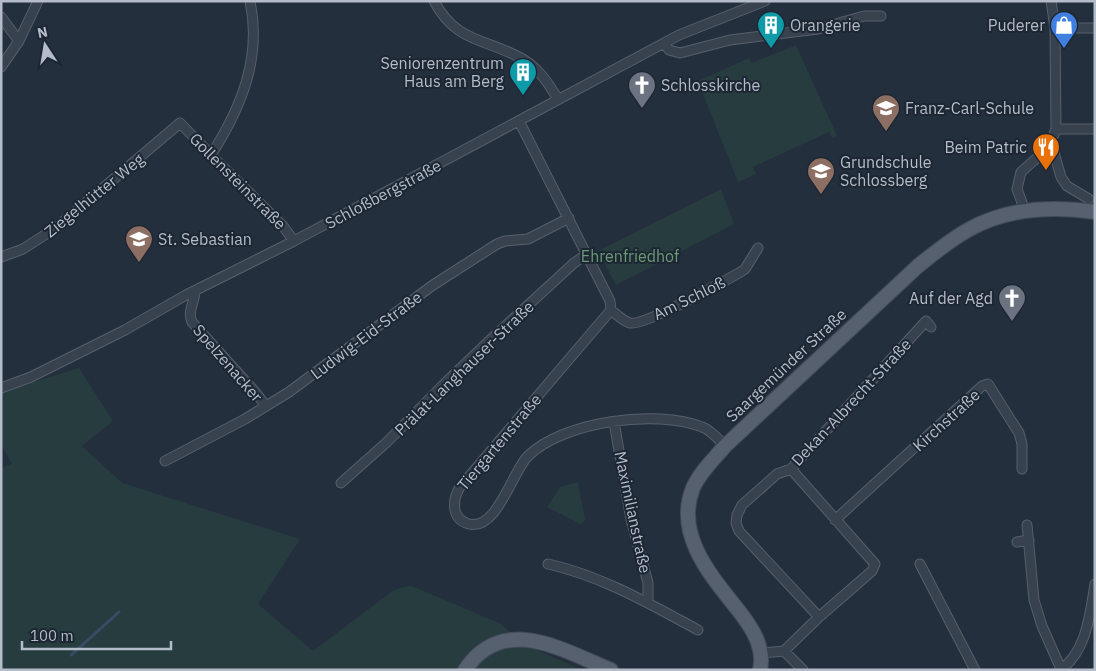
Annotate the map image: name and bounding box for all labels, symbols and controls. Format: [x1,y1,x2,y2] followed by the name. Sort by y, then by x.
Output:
[756,10,786,49] building icon: Orangerie
[1049,10,1079,49] shop icon: Puderer
[790,15,861,35] place label: Orangerie
[988,15,1045,35] place label: Puderer
[20,20,70,70] north arrow
[35,22,49,42] text: N
[381,53,505,91] place label: Seniorenzentrum Haus am Berg
[508,57,538,96] building icon: Seniorenzentrum Haus am Berg
[627,70,657,109] church icon: Schlosskirche
[661,75,761,95] place label: Schlosskirche
[871,93,901,132] school or university icon: Franz-Carl-Schule
[905,98,1034,118] place label: Franz-Carl-Schule
[186,129,291,234] street label: Gollensteinstraße
[1031,132,1061,171] restaurant icon: Beim Patric
[944,137,1027,157] place label: Beim Patric
[40,148,148,241] street label: Ziegelhütter Weg
[840,152,932,190] place label: Grundschule Schlossberg
[322,155,445,233] street label: Schloßbergstraße
[806,156,836,195] school or university icon: Grundschule Schlossberg
[124,224,154,263] school or university icon: St. Sebastian
[158,229,252,249] place label: St. Sebastian
[581,246,679,266] park label: Ehrenfriedhof
[650,272,728,324] street label: Am Schloß
[997,283,1027,322] church icon: Auf der Agd
[306,286,426,383] street label: Ludwig-Eid-Straße
[909,288,993,308] place label: Auf der Agd
[390,296,538,440] street label: Prälat-Langhauser-Straße
[722,304,850,426] street label: Saargemünder Straße
[189,320,267,406] street label: Spelzenacker
[787,334,915,470] street label: Dekan-Albrecht-Straße
[908,384,984,455] street label: Kirchstraße
[453,389,545,495] street label: Tiergartenstraße
[610,449,656,575] street label: Maximilianstraße
[22,618,171,650] scale bar
[30,626,74,645] text: 100 m

